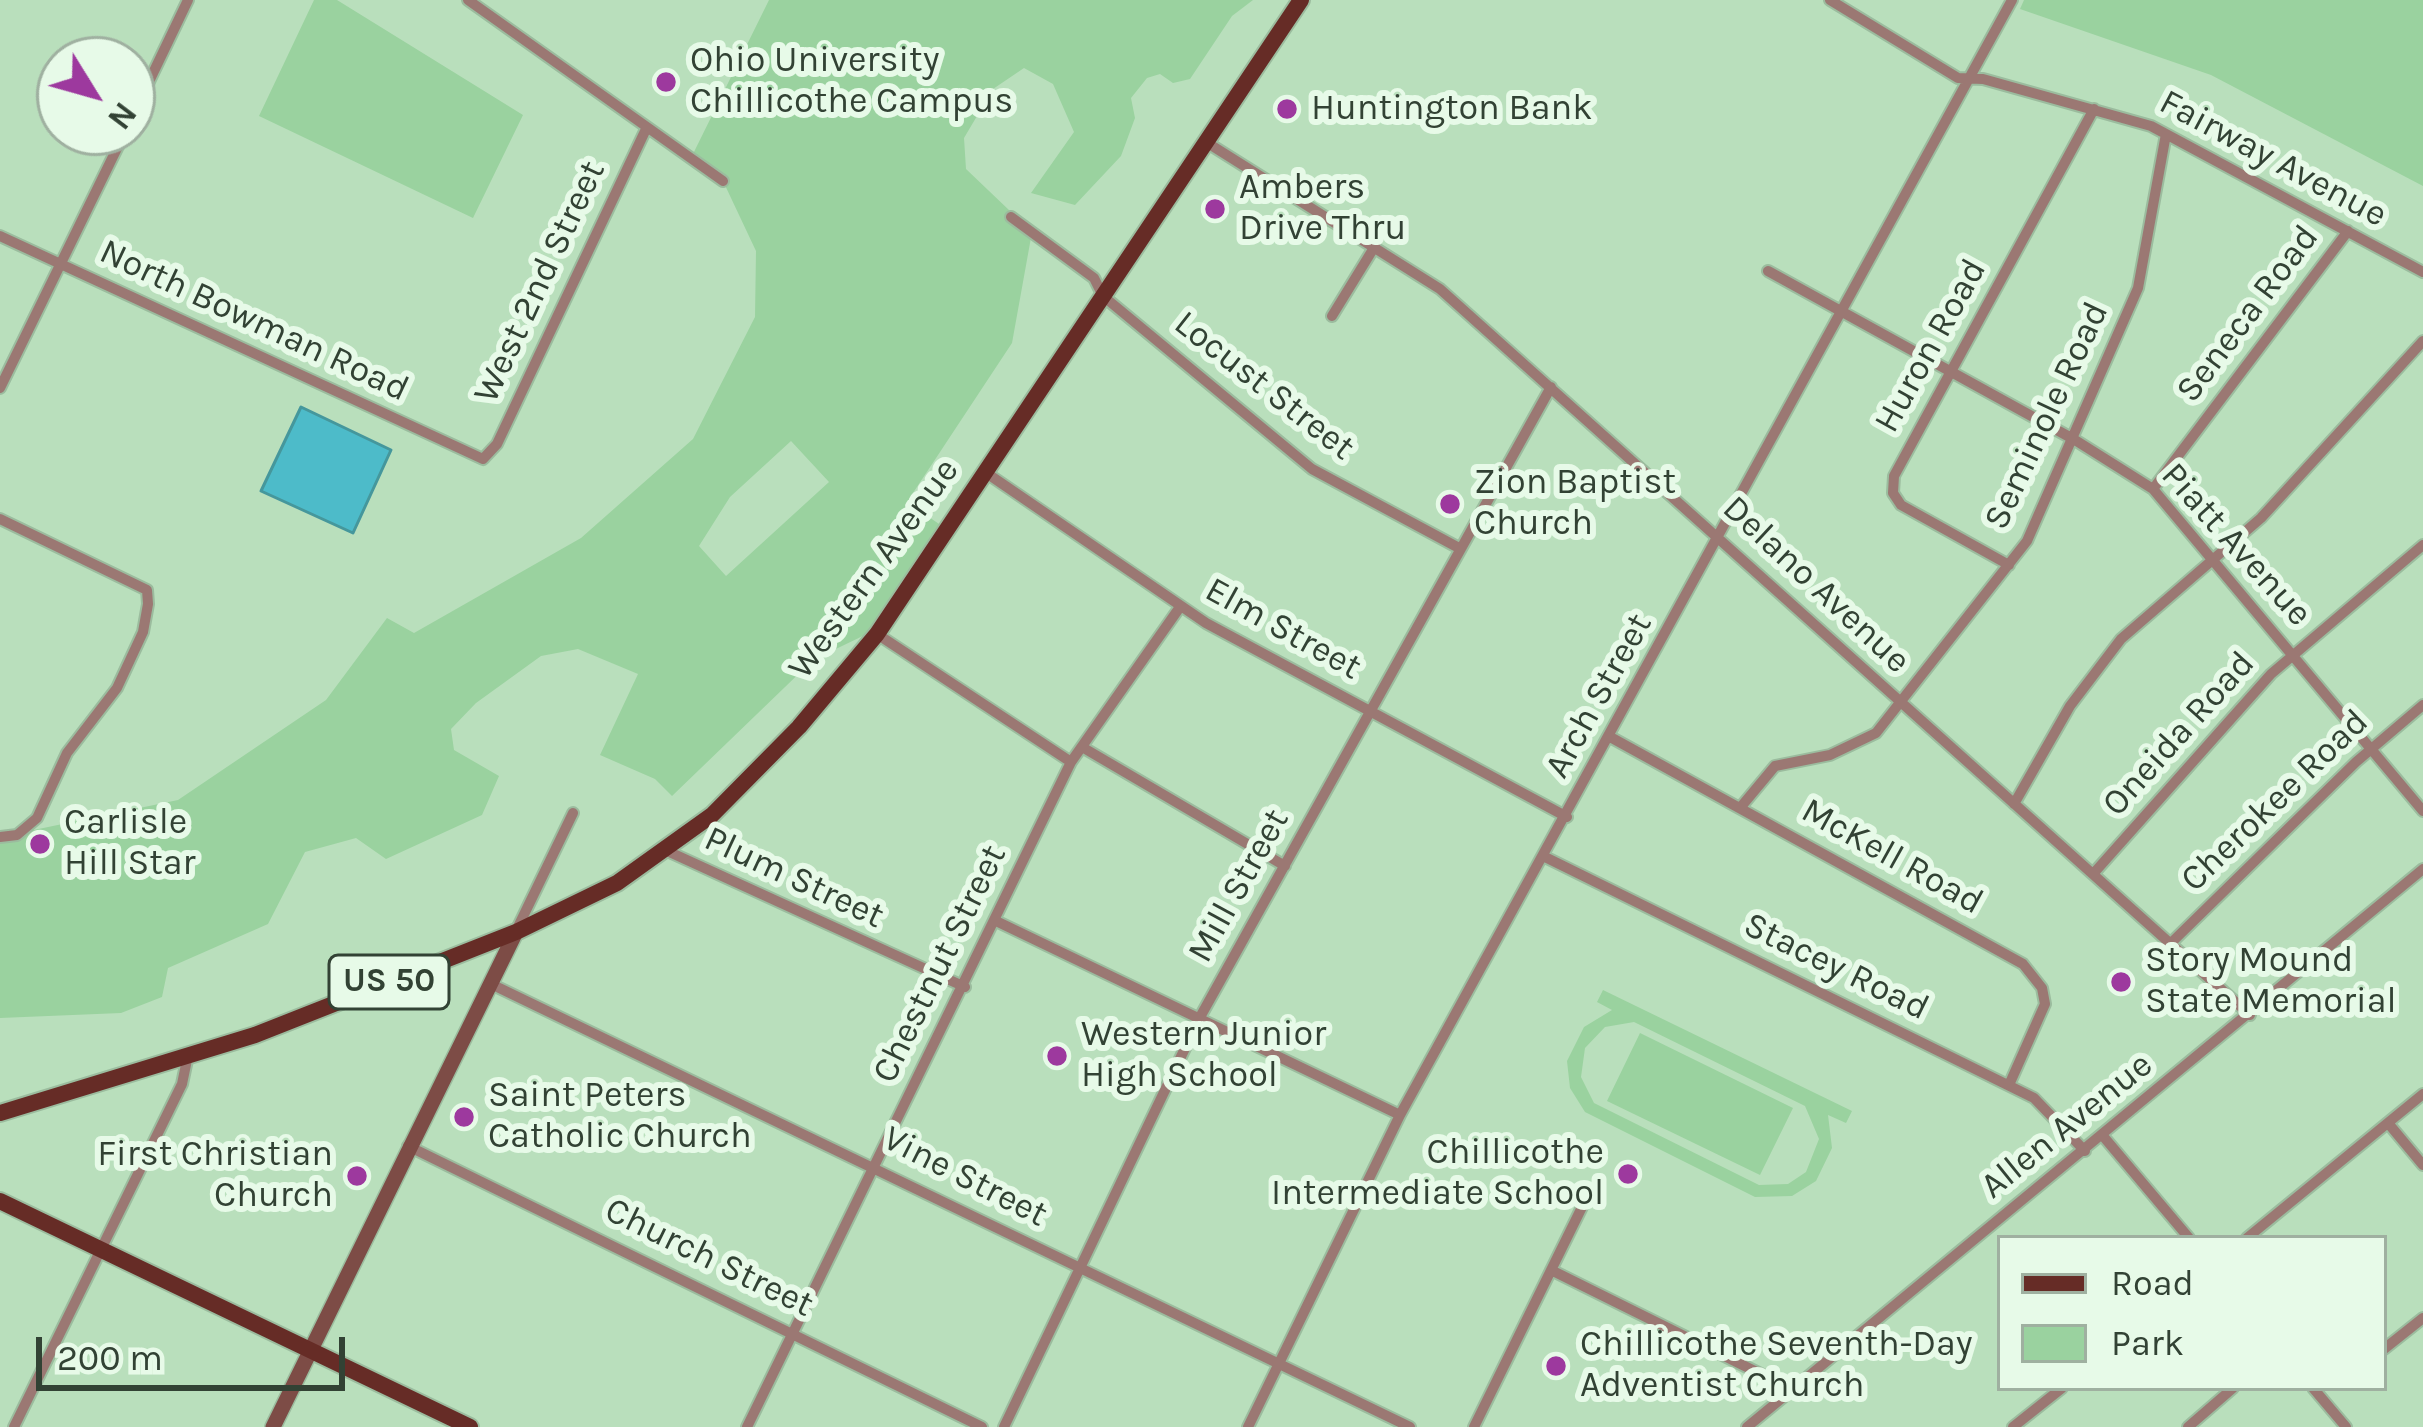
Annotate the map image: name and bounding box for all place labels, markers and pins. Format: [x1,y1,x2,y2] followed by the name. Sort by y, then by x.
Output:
[690,39,1013,124] place label: Ohio University Chillicothe Campus
[653,69,679,95] marker: Ohio University Chillicothe Campus
[1311,87,1593,131] place label: Huntington Bank
[1274,96,1300,122] marker: Huntington Bank
[1239,166,1406,251] place label: Ambers Drive Thru
[1202,196,1228,222] marker: Ambers Drive Thru
[1474,461,1676,546] place label: Zion Baptist Church
[1437,491,1463,517] marker: Zion Baptist Church
[64,801,196,886] place label: Carlisle Hill Star
[27,831,53,857] marker: Carlisle Hill Star
[2145,939,2397,1024] place label: Story Mound State Memorial
[2108,969,2134,995] marker: Story Mound State Memorial
[1081,1013,1326,1098] place label: Western Junior High School
[1044,1043,1070,1069] marker: Western Junior High School
[488,1074,752,1159] place label: Saint Peters Catholic Church
[451,1104,477,1130] marker: Saint Peters Catholic Church
[1271,1131,1604,1216] place label: Chillicothe Intermediate School
[97,1133,333,1218] place label: First Christian Church
[1615,1161,1641,1187] marker: Chillicothe Intermediate School
[344,1163,370,1189] marker: First Christian Church
[1580,1323,1973,1408] place label: Chillicothe Seventh-Day Adventist Church
[1543,1353,1569,1379] marker: Chillicothe Seventh-Day Adventist Church

